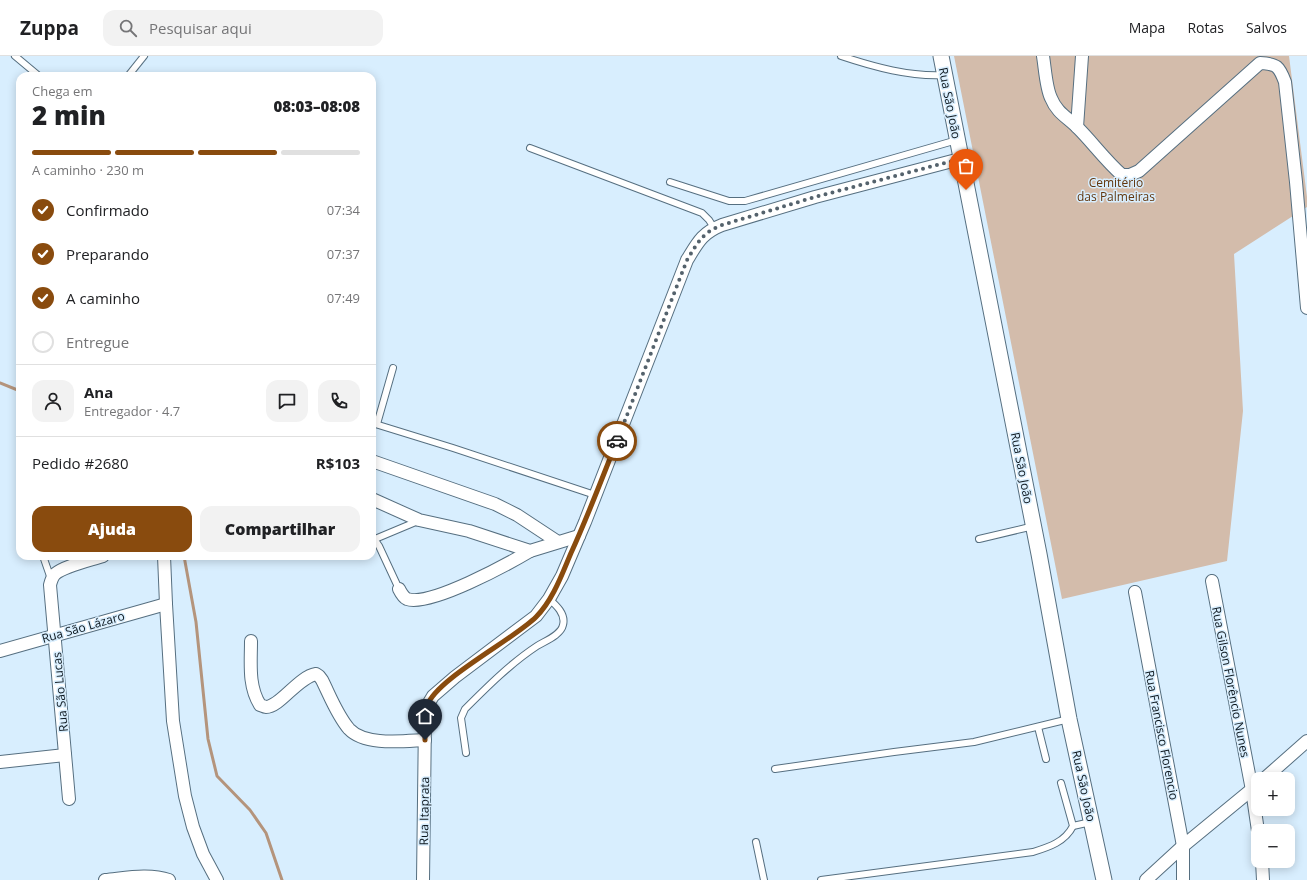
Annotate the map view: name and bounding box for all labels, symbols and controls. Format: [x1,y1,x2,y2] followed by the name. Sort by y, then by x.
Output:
[103,10,383,46] search box
[20,15,79,41] text: Zuppa
[117,17,139,39] icon: search
[149,18,252,38] text: Pesquisar aqui
[1129,18,1165,37] text: Mapa
[1187,18,1224,37] text: Rotas
[1246,18,1287,37] text: Salvos
[935,66,965,140] street label: Rua São João
[32,82,92,100] text: Chega em
[274,96,360,116] text: 08:03–08:08
[32,97,106,133] text: 2 min
[949,149,983,190] pin
[955,155,977,177] icon: bag
[32,161,144,179] text: A caminho · 230 m
[1077,174,1155,205] park label: Cemitério das Palmeiras
[32,199,54,221] icon: check
[66,200,149,220] text: Confirmado
[327,201,360,219] text: 07:34
[32,243,54,265] icon: check
[66,244,149,264] text: Preparando
[327,245,360,263] text: 07:37
[32,287,54,309] icon: check
[66,288,140,308] text: A caminho
[327,289,360,307] text: 07:49
[66,332,129,352] text: Entregue
[32,380,74,422] button: person
[266,380,308,422] button: chat
[318,380,360,422] button: phone
[84,382,113,402] text: Ana
[84,402,180,420] text: Entregador · 4.7
[597,421,637,461] courier
[606,430,628,452] icon: car
[1007,431,1037,505] street label: Rua São João
[32,453,129,473] text: Pedido #2680
[316,453,360,473] text: R$103
[32,506,192,552] button: Ajuda
[200,506,360,552] button: Compartilhar
[1208,605,1254,759] street label: Rua Gilson Florêncio Nunes
[40,607,126,647] street label: Rua São Lázaro
[48,651,72,733] street label: Rua São Lucas
[1141,669,1183,801] street label: Rua Francisco Florencio
[408,699,442,740] pin
[414,705,436,727] icon: home
[1068,749,1100,823] street label: Rua São João
[1251,772,1295,868] map controls
[1251,772,1295,816] button: +
[415,776,433,846] street label: Rua Itaprata
[1251,824,1295,868] button: −

